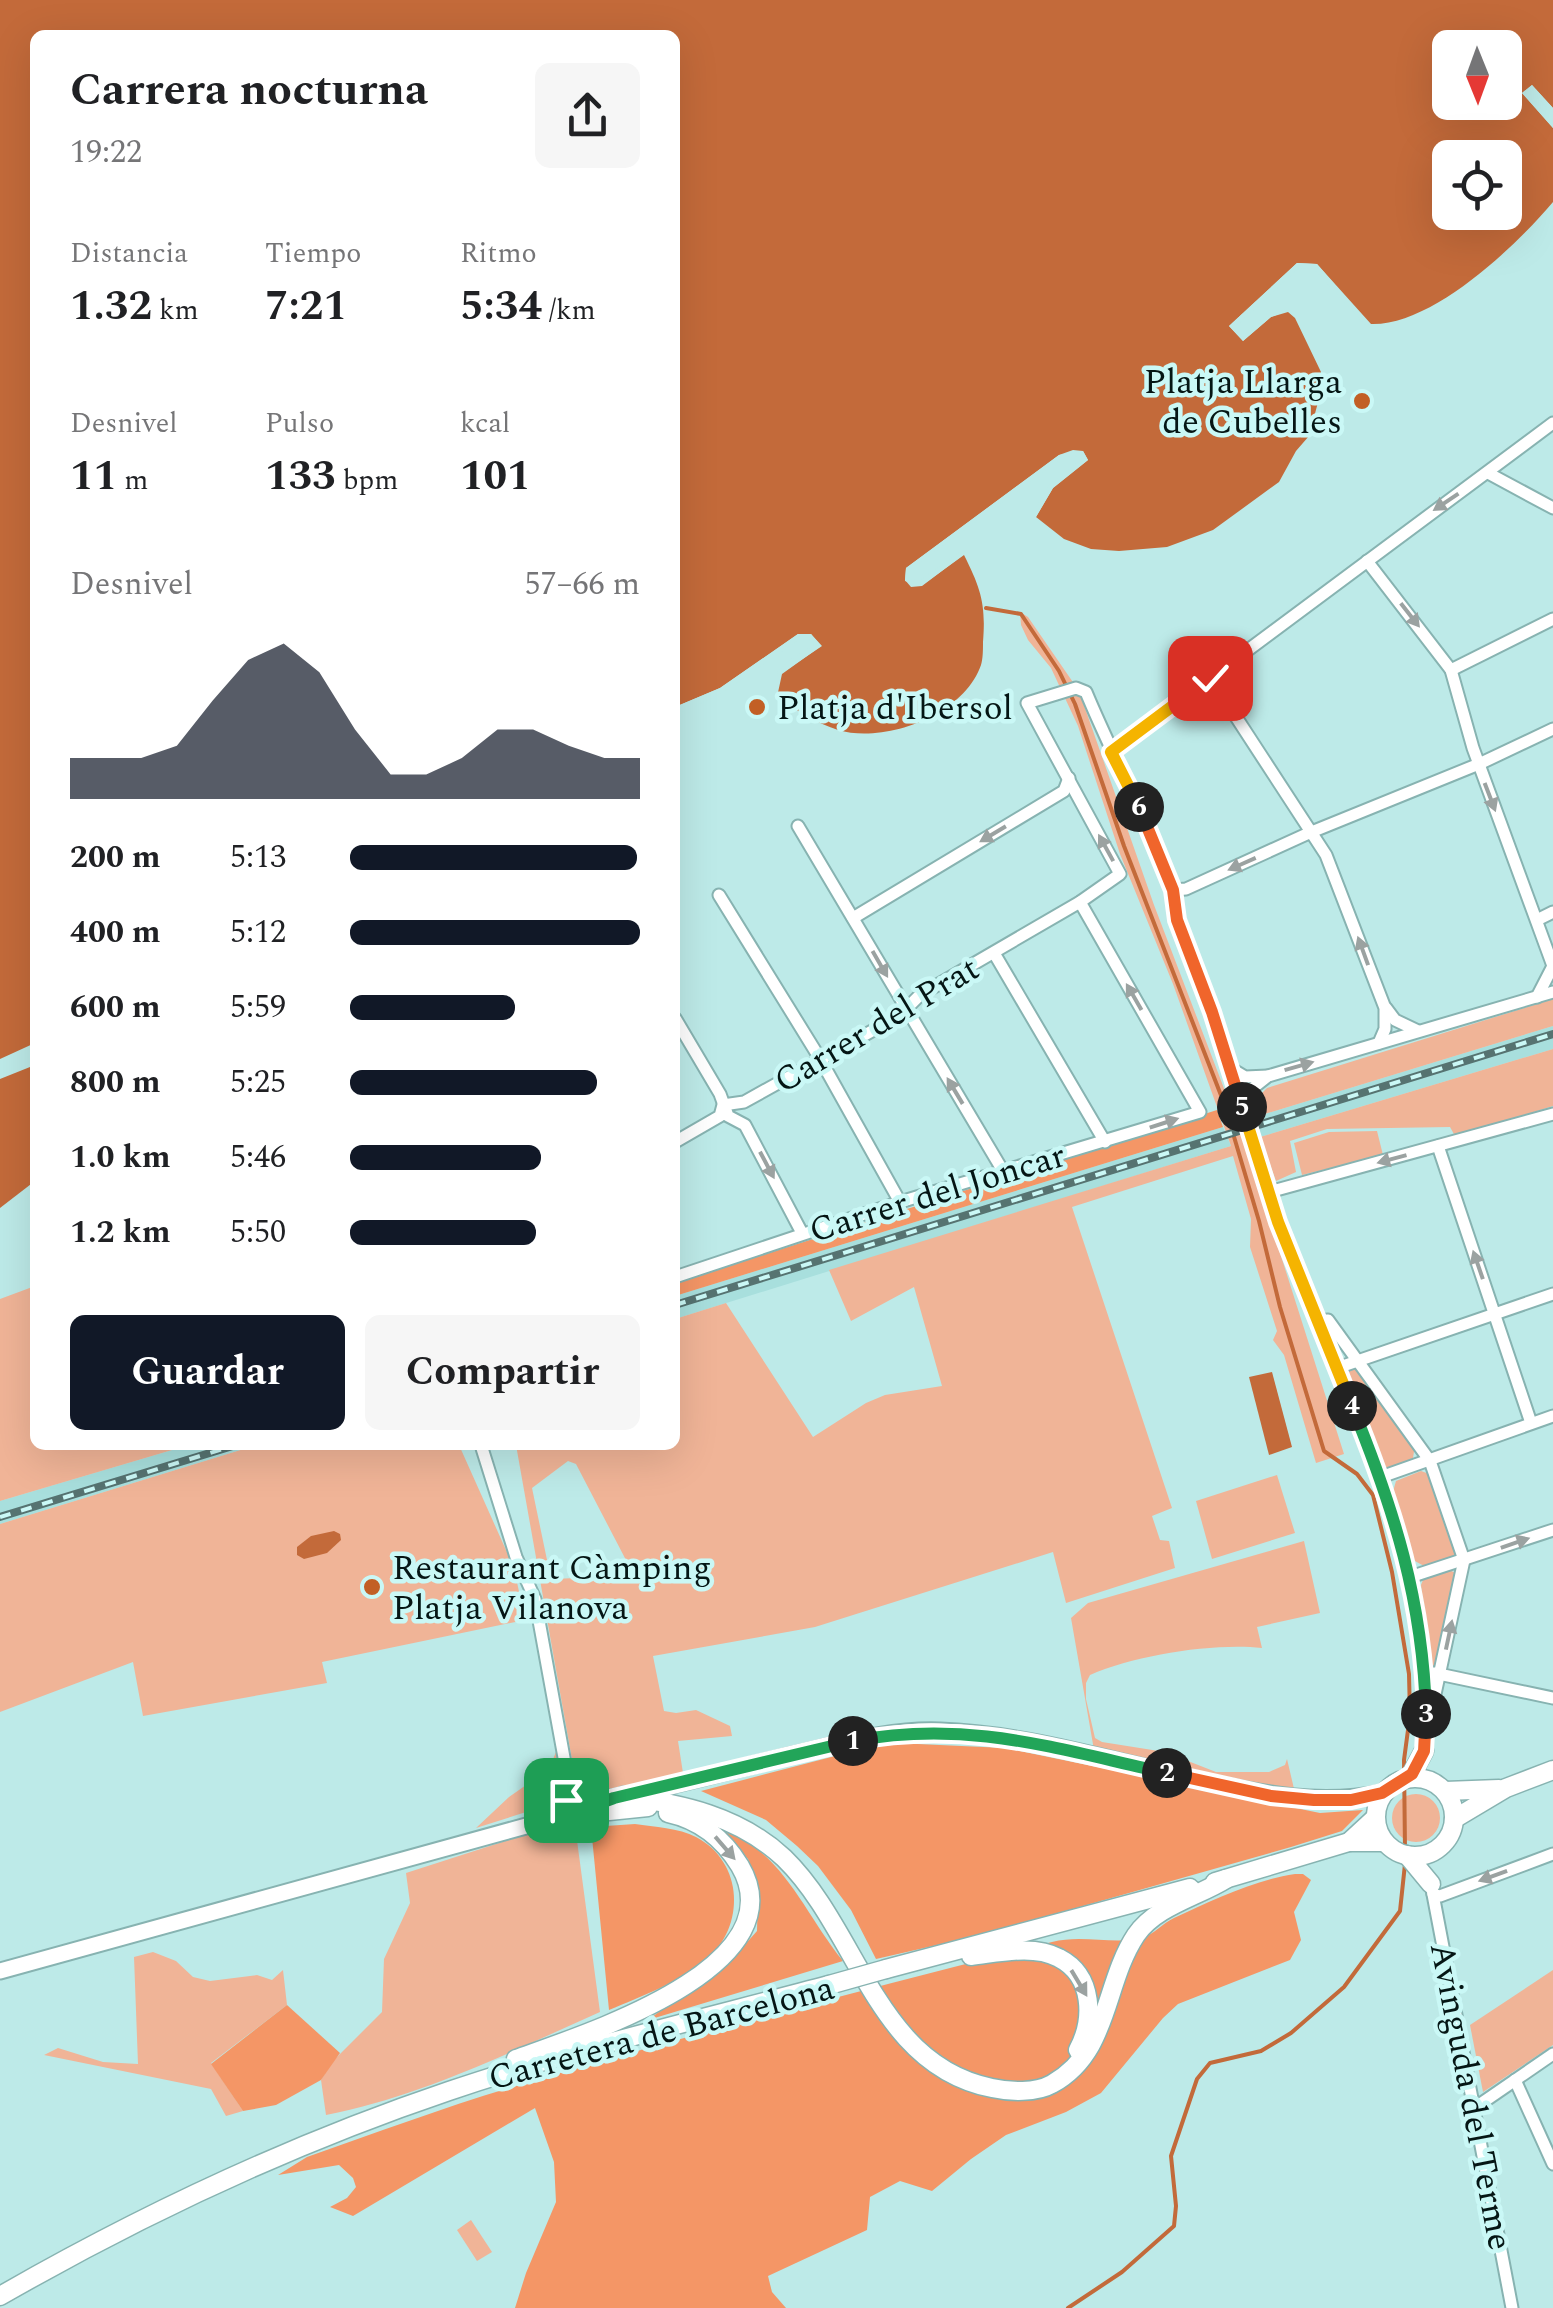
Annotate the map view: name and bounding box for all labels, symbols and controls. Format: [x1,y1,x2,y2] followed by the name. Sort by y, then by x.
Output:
[1432,30,1522,120] north arrow
[1432,30,1522,230] map controls
[70,56,428,125] text: Carrera nocturna
[535,63,640,168] button: share
[70,128,142,177] text: 19:22
[1432,140,1522,230] button: locate
[70,232,188,275] text: Distancia
[265,232,361,275] text: Tiempo
[460,232,537,275] text: Ritmo
[70,275,152,338] text: 1.32
[265,275,347,338] text: 7:21
[460,275,542,338] text: 5:34
[152,289,199,332] text: km
[542,289,596,332] text: /km
[1144,356,1342,449] place label: Platja Llarga de Cubelles
[1351,390,1373,412] marker: Platja Llarga de Cubelles
[70,402,178,445] text: Desnivel
[265,402,334,445] text: Pulso
[460,402,510,445] text: kcal
[70,445,117,508] text: 11
[265,445,336,508] text: 133
[460,445,531,508] text: 101
[117,459,148,502] text: m
[336,459,398,502] text: bpm
[1433,492,1460,511] one-way arrow
[70,560,193,609] text: Desnivel
[524,560,640,609] text: 57–66 m
[1399,602,1420,628] one-way arrow
[1168,636,1253,721] pin
[1183,651,1238,706] icon: check
[777,682,1013,735] place label: Platja d'Ibersol
[746,696,768,718] marker: Platja d'Ibersol
[1114,782,1164,832] pin: 6
[1483,782,1499,812] one-way arrow
[1131,785,1147,828] text: 6
[979,825,1007,842] one-way arrow
[70,833,161,882] text: 200 m
[230,833,286,882] text: 5:13
[1098,833,1115,862] one-way arrow
[1227,856,1257,872] one-way arrow
[70,908,161,957] text: 400 m
[230,908,286,957] text: 5:12
[1355,935,1370,965] one-way arrow
[764,943,990,1108] street label: Carrer del Prat
[871,950,888,979] one-way arrow
[70,983,161,1032] text: 600 m
[230,983,286,1032] text: 5:59
[1126,983,1144,1011] one-way arrow
[70,1058,161,1107] text: 800 m
[230,1058,286,1107] text: 5:25
[1284,1058,1315,1074] one-way arrow
[947,1077,964,1105] one-way arrow
[1217,1082,1267,1132] pin: 5
[1234,1085,1250,1128] text: 5
[1149,1115,1179,1130] one-way arrow
[803,1129,1072,1258] street label: Carrer del Joncar
[70,1133,171,1182] text: 1.0 km
[230,1133,286,1182] text: 5:46
[758,1151,775,1180] one-way arrow
[1376,1151,1407,1167] one-way arrow
[70,1208,171,1257] text: 1.2 km
[230,1208,286,1257] text: 5:50
[1470,1249,1485,1279] one-way arrow
[70,1315,345,1430] button: Guardar
[365,1315,640,1430] button: Compartir
[1327,1381,1377,1431] pin: 4
[1344,1384,1360,1427] text: 4
[1500,1535,1530,1550] one-way arrow
[392,1542,712,1635] place label: Restaurant Càmping Platja Vilanova
[361,1576,383,1598] marker: Restaurant Càmping Platja Vilanova
[1441,1620,1457,1651] one-way arrow
[1401,1689,1451,1739] pin: 3
[1418,1692,1434,1735] text: 3
[828,1716,878,1766] pin: 1
[845,1719,861,1762] text: 1
[1142,1748,1192,1798] pin: 2
[1159,1751,1175,1794] text: 2
[524,1758,609,1843] pin
[539,1773,594,1828] icon: arrive
[714,1835,736,1860] one-way arrow
[1478,1869,1508,1884] one-way arrow
[1415,1938,1526,2255] street label: Avinguda del Terme
[482,1962,840,2105] street label: Carretera de Barcelona
[1069,1970,1088,1997] one-way arrow

